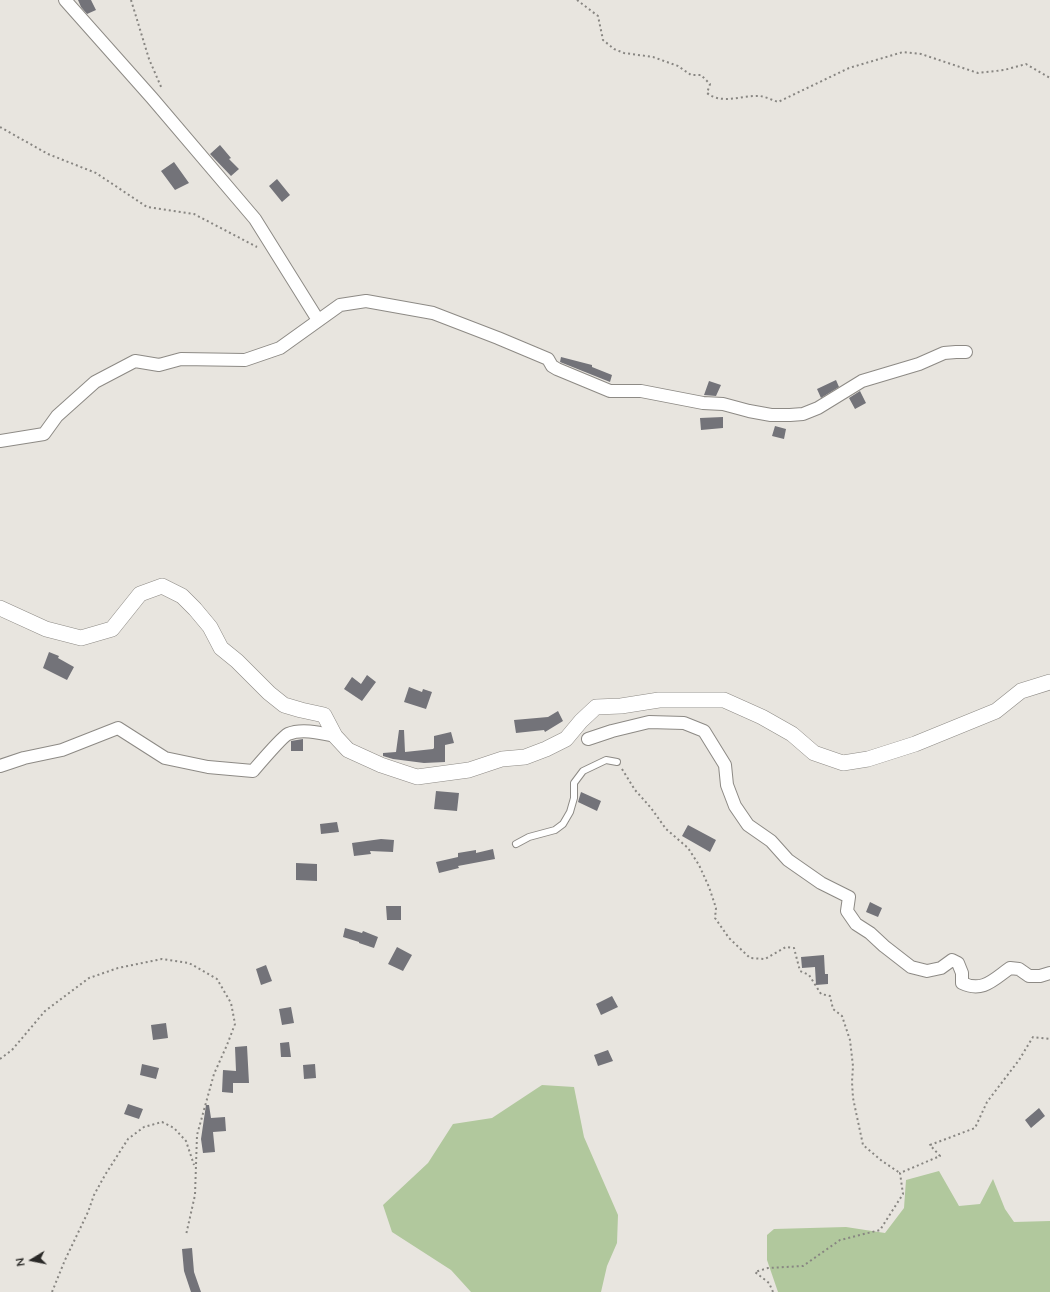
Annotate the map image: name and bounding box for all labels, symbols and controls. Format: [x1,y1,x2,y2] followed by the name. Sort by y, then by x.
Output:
[12,1240,52,1280] north arrow
[13,1257,27,1267] text: N

